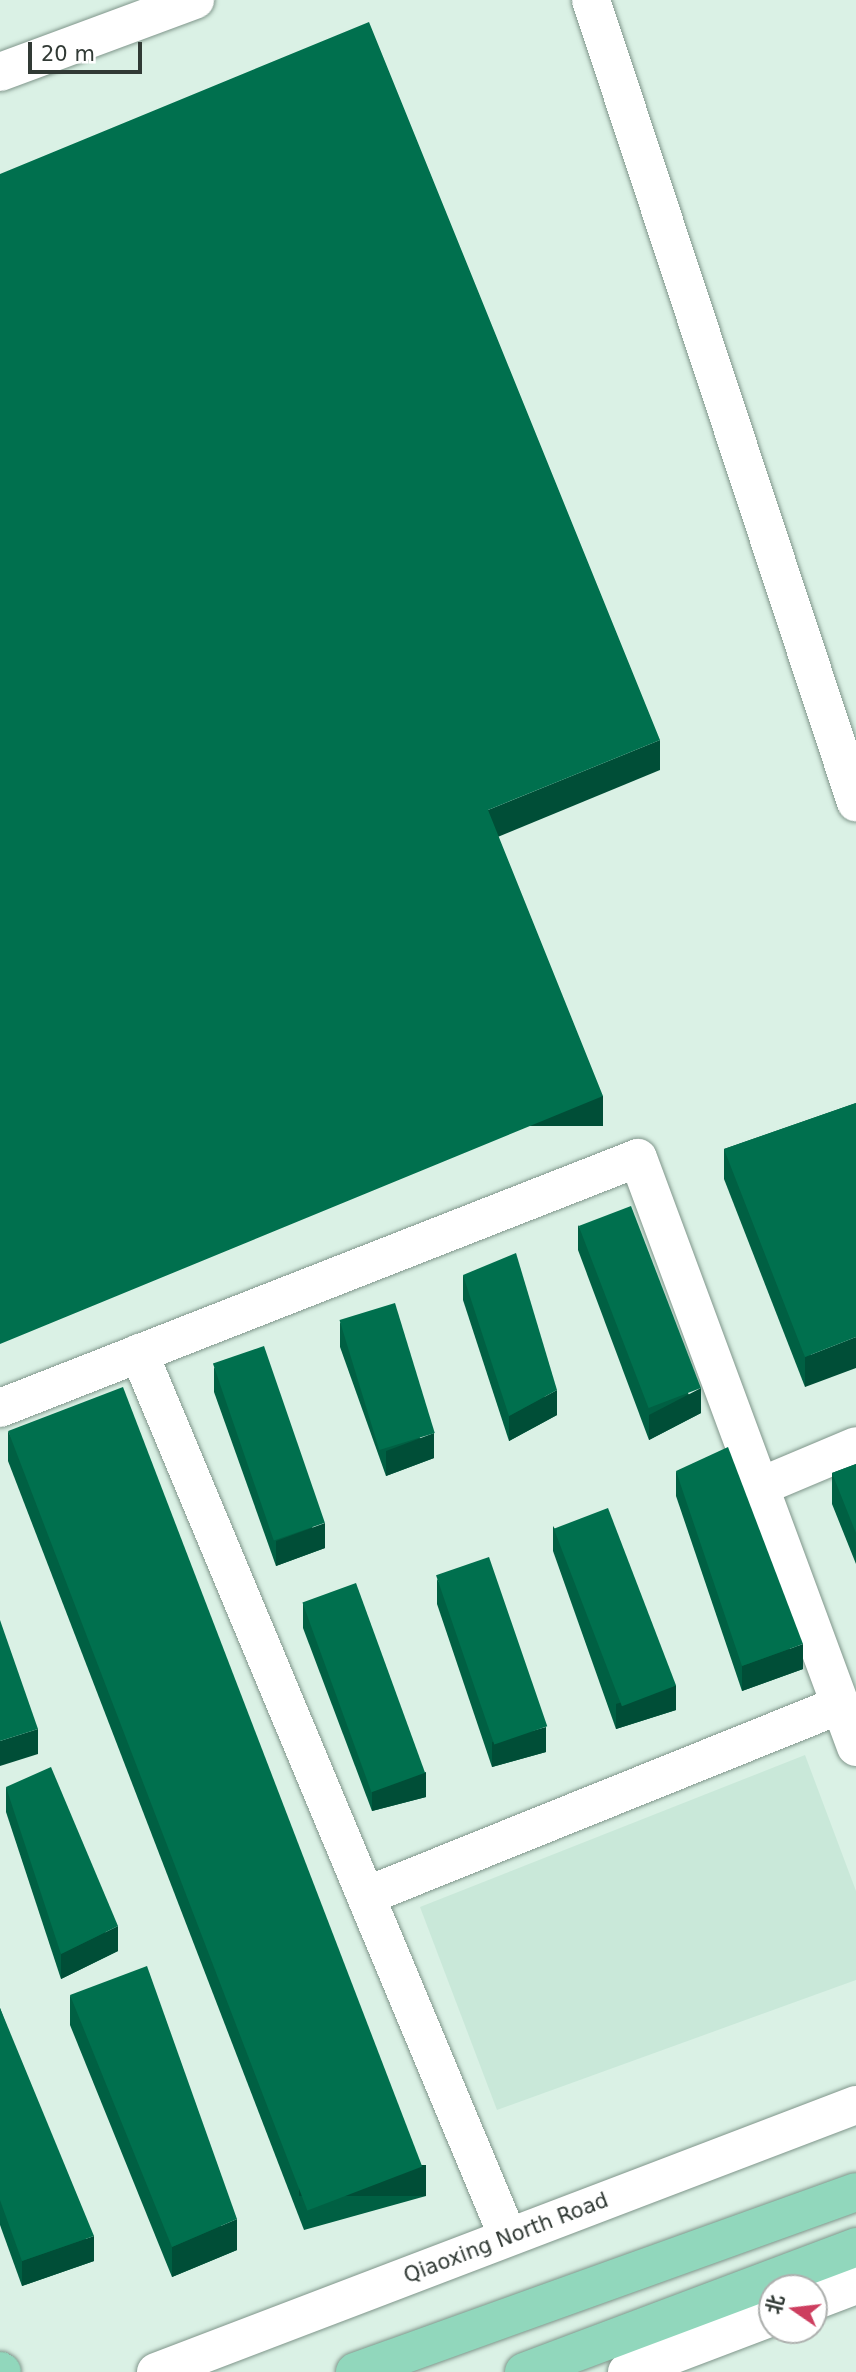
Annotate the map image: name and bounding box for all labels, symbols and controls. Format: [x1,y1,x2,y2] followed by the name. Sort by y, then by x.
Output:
[32,28,145,72] scale bar
[41,42,95,66] text: 20 m
[400,2187,612,2289] street label: Qiaoxing North Road
[758,2274,828,2344] north arrow
[762,2293,788,2316] text: 北

